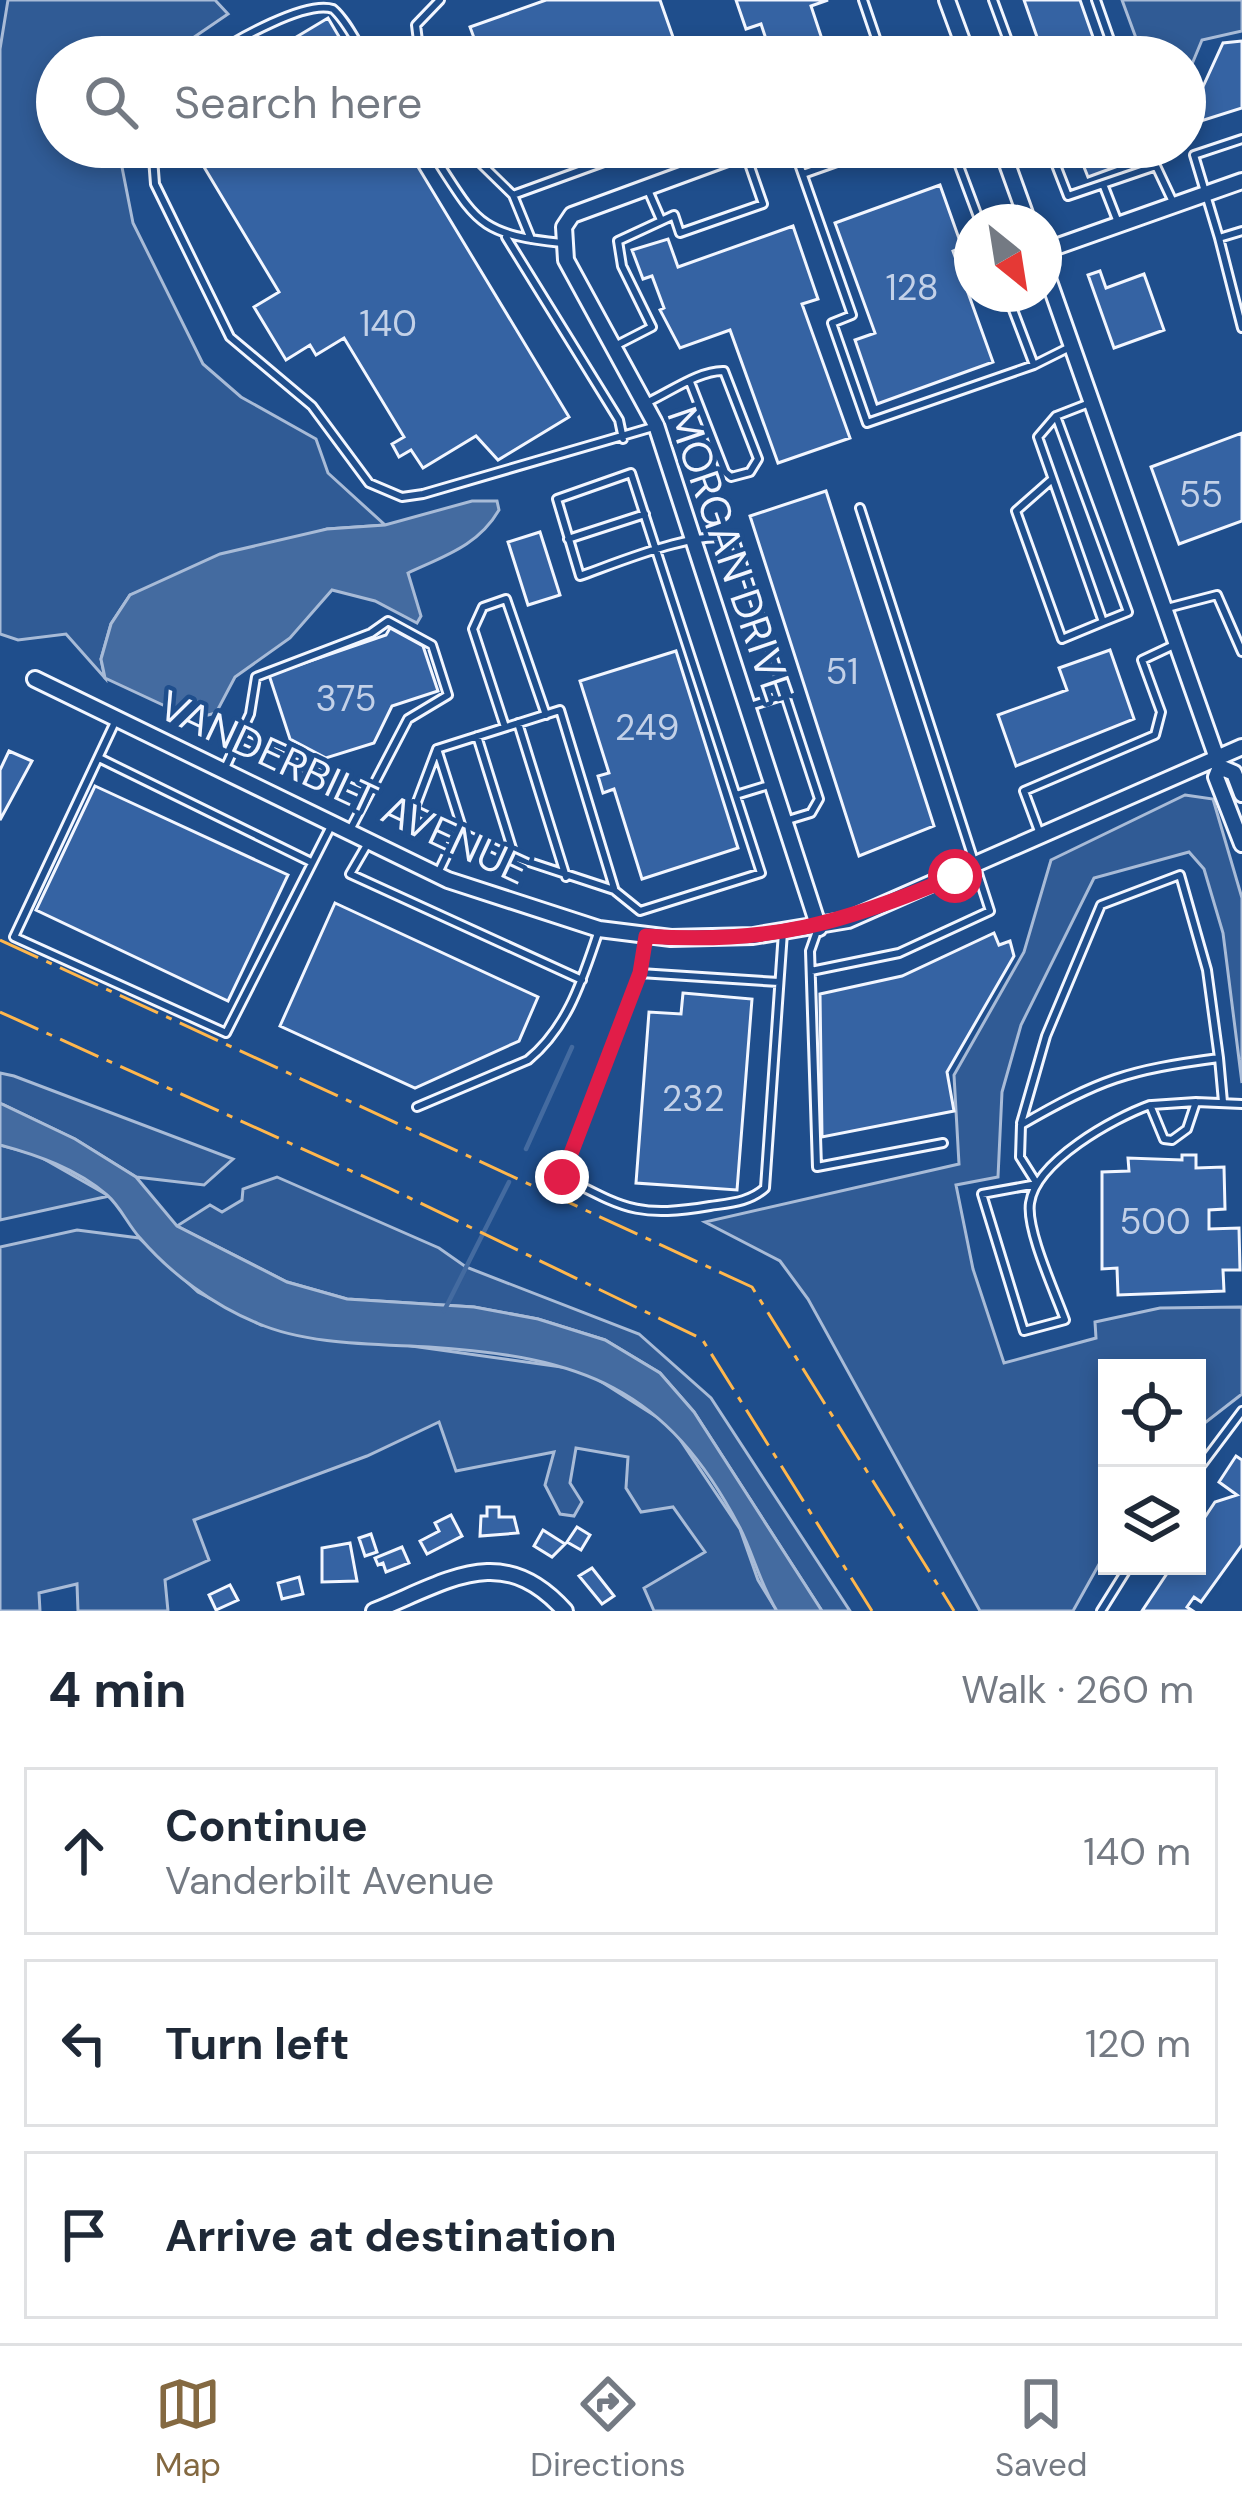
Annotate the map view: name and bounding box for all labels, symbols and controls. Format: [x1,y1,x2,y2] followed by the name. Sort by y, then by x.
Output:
[36,36,1206,168] search box
[78,69,144,135] icon: search
[174,73,422,132] text: Search here
[954,204,1062,312] north arrow
[885,264,939,311] house number: 128
[359,300,417,347] house number: 140
[654,400,807,709] street label: MORGAN DRIVE
[1179,471,1223,518] house number: 55
[825,648,859,695] house number: 51
[316,675,376,722] house number: 375
[150,678,537,897] street label: VANDERBILT AVENUE
[615,704,679,751] house number: 249
[928,849,982,903] route start
[662,1075,724,1122] house number: 232
[535,1150,589,1204] route end
[1119,1198,1191,1245] house number: 500
[1098,1359,1206,1575] map controls
[1098,1359,1206,1467] button: locate
[1098,1467,1206,1575] button: layers
[48,1656,187,1723] text: 4 min
[961,1664,1194,1715] text: Walk · 260 m
[165,1796,368,1855] text: Continue
[51,1818,117,1884] icon: ahead
[1083,1826,1191,1877] text: 140 m
[165,1855,494,1906] text: Vanderbilt Avenue
[51,2010,117,2076] icon: left
[165,2014,349,2073] text: Turn left
[1085,2018,1191,2069] text: 120 m
[51,2202,117,2268] icon: arrive
[165,2206,617,2265] text: Arrive at destination
[155,2371,221,2486] tab: Map
[530,2371,686,2486] tab: Directions
[995,2371,1087,2486] tab: Saved

